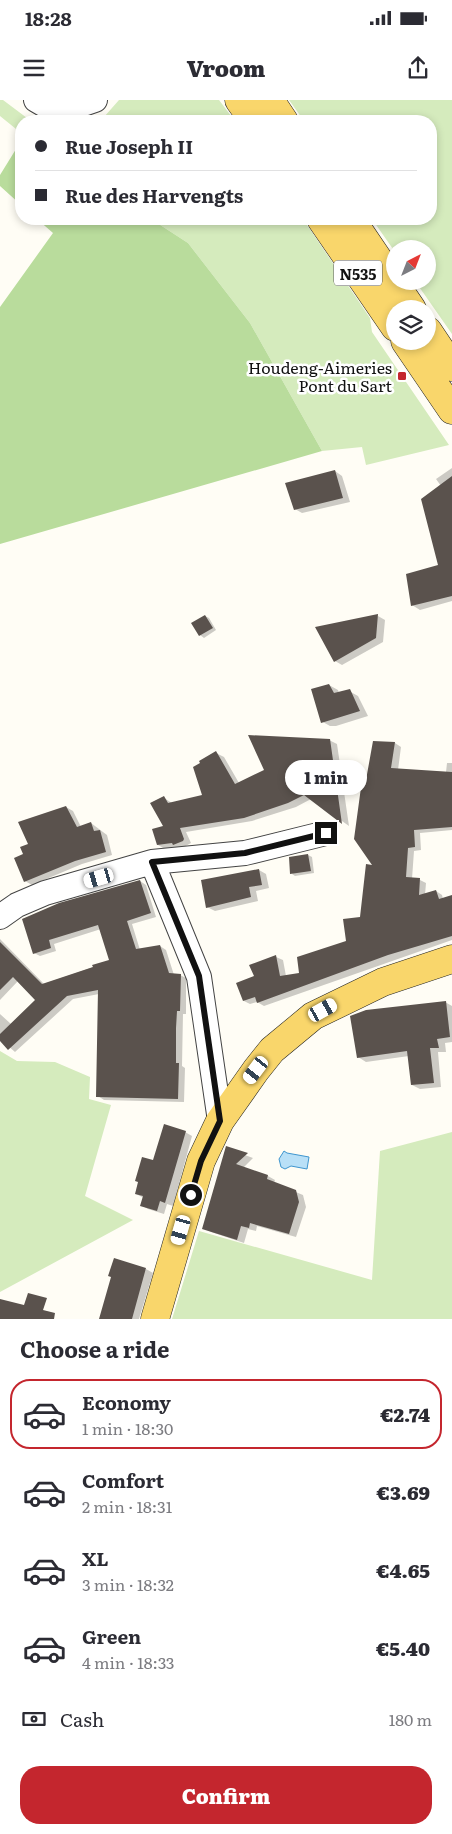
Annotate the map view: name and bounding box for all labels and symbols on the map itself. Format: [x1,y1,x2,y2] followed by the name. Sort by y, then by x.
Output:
[386,240,436,290] north arrow
[334,260,382,286] road number: N535
[248,355,393,397] place label: Houdeng-Aimeries Pont du Sart
[396,370,408,382] marker: Houdeng-Aimeries Pont du Sart
[285,760,367,796] callout: 1 min
[315,822,337,844] route end
[82,867,115,889] car
[306,996,339,1024] car
[240,1054,271,1086] car
[180,1184,202,1206] route start
[169,1214,192,1246] car

